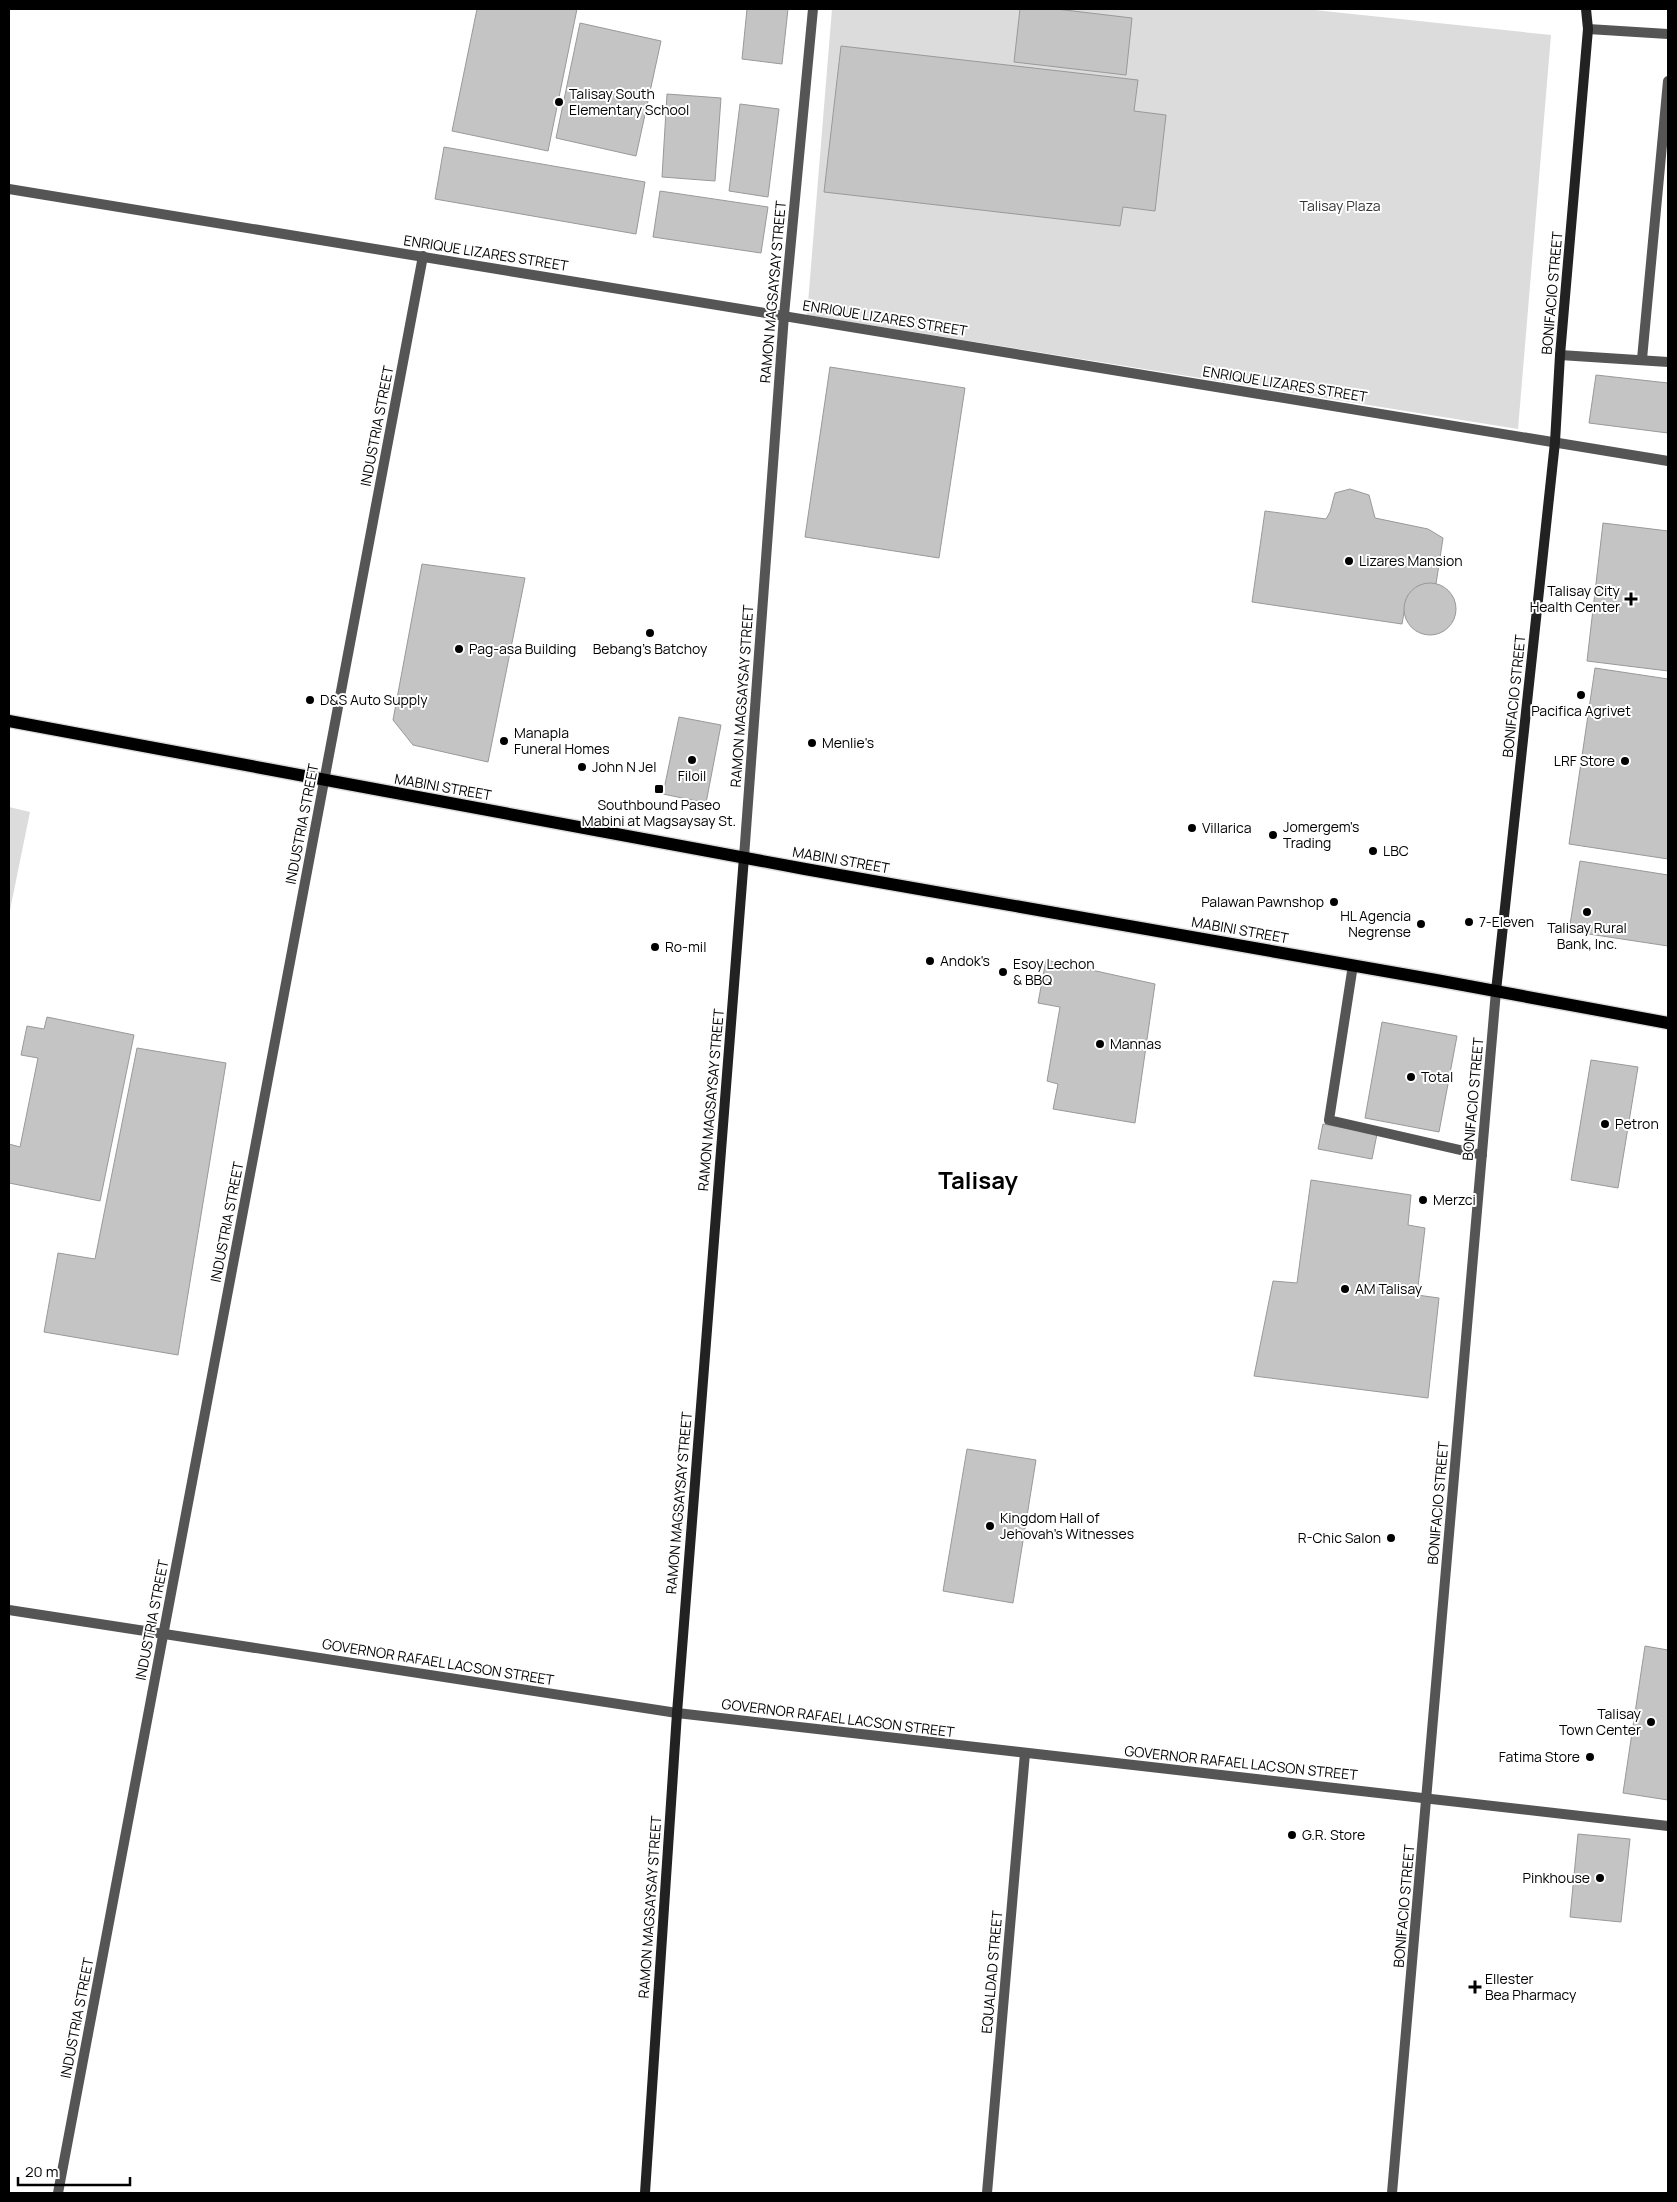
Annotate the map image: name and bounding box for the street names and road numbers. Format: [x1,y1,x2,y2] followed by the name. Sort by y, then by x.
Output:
[755,199,790,384] street label: RAMON MAGSAYSAY STREET
[402,230,570,275] street label: ENRIQUE LIZARES STREET
[1537,230,1566,355] street label: BONIFACIO STREET
[801,295,969,340] street label: ENRIQUE LIZARES STREET
[1201,361,1369,406] street label: ENRIQUE LIZARES STREET
[355,363,398,488] street label: INDUSTRIA STREET
[726,603,757,788] street label: RAMON MAGSAYSAY STREET
[1498,633,1529,758] street label: BONIFACIO STREET
[280,761,323,886] street label: INDUSTRIA STREET
[393,769,494,805] street label: MABINI STREET
[791,842,892,878] street label: MABINI STREET
[1190,912,1291,948] street label: MABINI STREET
[693,1007,728,1192] street label: RAMON MAGSAYSAY STREET
[1458,1036,1487,1161] street label: BONIFACIO STREET
[205,1159,248,1284] street label: INDUSTRIA STREET
[661,1410,696,1595] street label: RAMON MAGSAYSAY STREET
[1423,1440,1452,1565] street label: BONIFACIO STREET
[130,1557,173,1682] street label: INDUSTRIA STREET
[321,1634,556,1689] street label: GOVERNOR RAFAEL LACSON STREET
[721,1694,956,1741] street label: GOVERNOR RAFAEL LACSON STREET
[1124,1741,1359,1784] street label: GOVERNOR RAFAEL LACSON STREET
[634,1814,665,1999] street label: RAMON MAGSAYSAY STREET
[1389,1843,1418,1968] street label: BONIFACIO STREET
[977,1909,1006,2034] street label: EQUALDAD STREET
[55,1955,98,2080] street label: INDUSTRIA STREET

